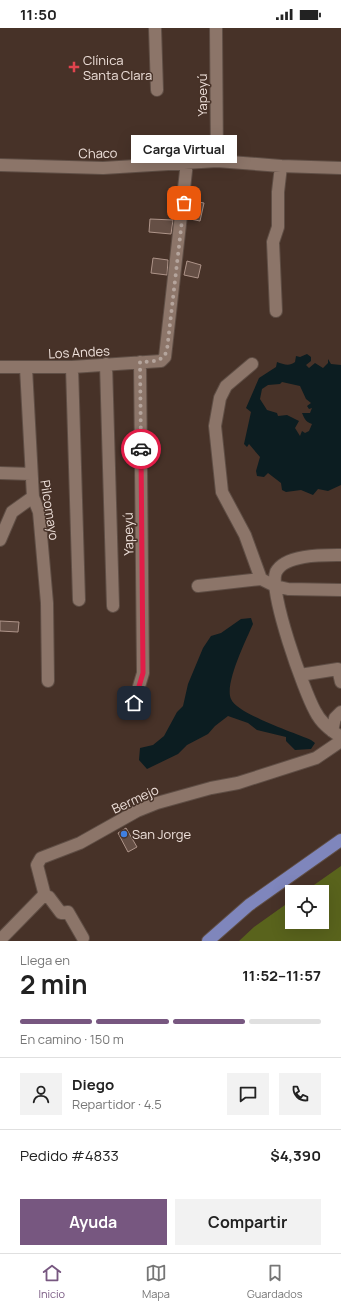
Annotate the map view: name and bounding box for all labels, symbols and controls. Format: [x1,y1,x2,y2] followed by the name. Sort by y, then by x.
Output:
[20,4,57,25] text: 11:50
[83,51,152,84] place label: Clínica Santa Clara
[68,61,80,73] marker: Clínica Santa Clara
[193,73,211,117] street label: Yapeyú
[131,135,237,163] callout: Carga Virtual
[143,140,225,158] text: Carga Virtual
[78,144,118,162] street label: Chaco
[167,186,201,220] pin
[173,192,195,214] icon: bag
[48,341,110,363] street label: Los Andes
[121,429,161,469] courier
[130,438,152,460] icon: car
[36,479,64,542] street label: Pilcomayo
[119,512,137,556] street label: Yapeyú
[117,686,151,720] pin
[123,692,145,714] icon: home
[109,780,162,818] street label: Bermejo
[132,825,191,843] place label: San Jorge
[119,829,129,839] marker: San Jorge
[285,885,329,929] map controls
[285,885,329,929] button: locate
[20,951,70,969] text: Llega en
[242,965,321,986] text: 11:52–11:57
[20,966,88,1002] text: 2 min
[20,1030,124,1048] text: En camino · 150 m
[20,1073,62,1115] button: person
[227,1073,269,1115] button: chat
[279,1073,321,1115] button: phone
[72,1074,114,1095] text: Diego
[72,1095,162,1113] text: Repartidor · 4.5
[20,1145,119,1166] text: Pedido #4833
[270,1145,321,1166] text: $4,390
[20,1199,167,1245] button: Ayuda
[175,1199,321,1245] button: Compartir
[38,1262,65,1301] tab: Inicio
[142,1262,170,1301] tab: Mapa
[247,1262,303,1301] tab: Guardados

